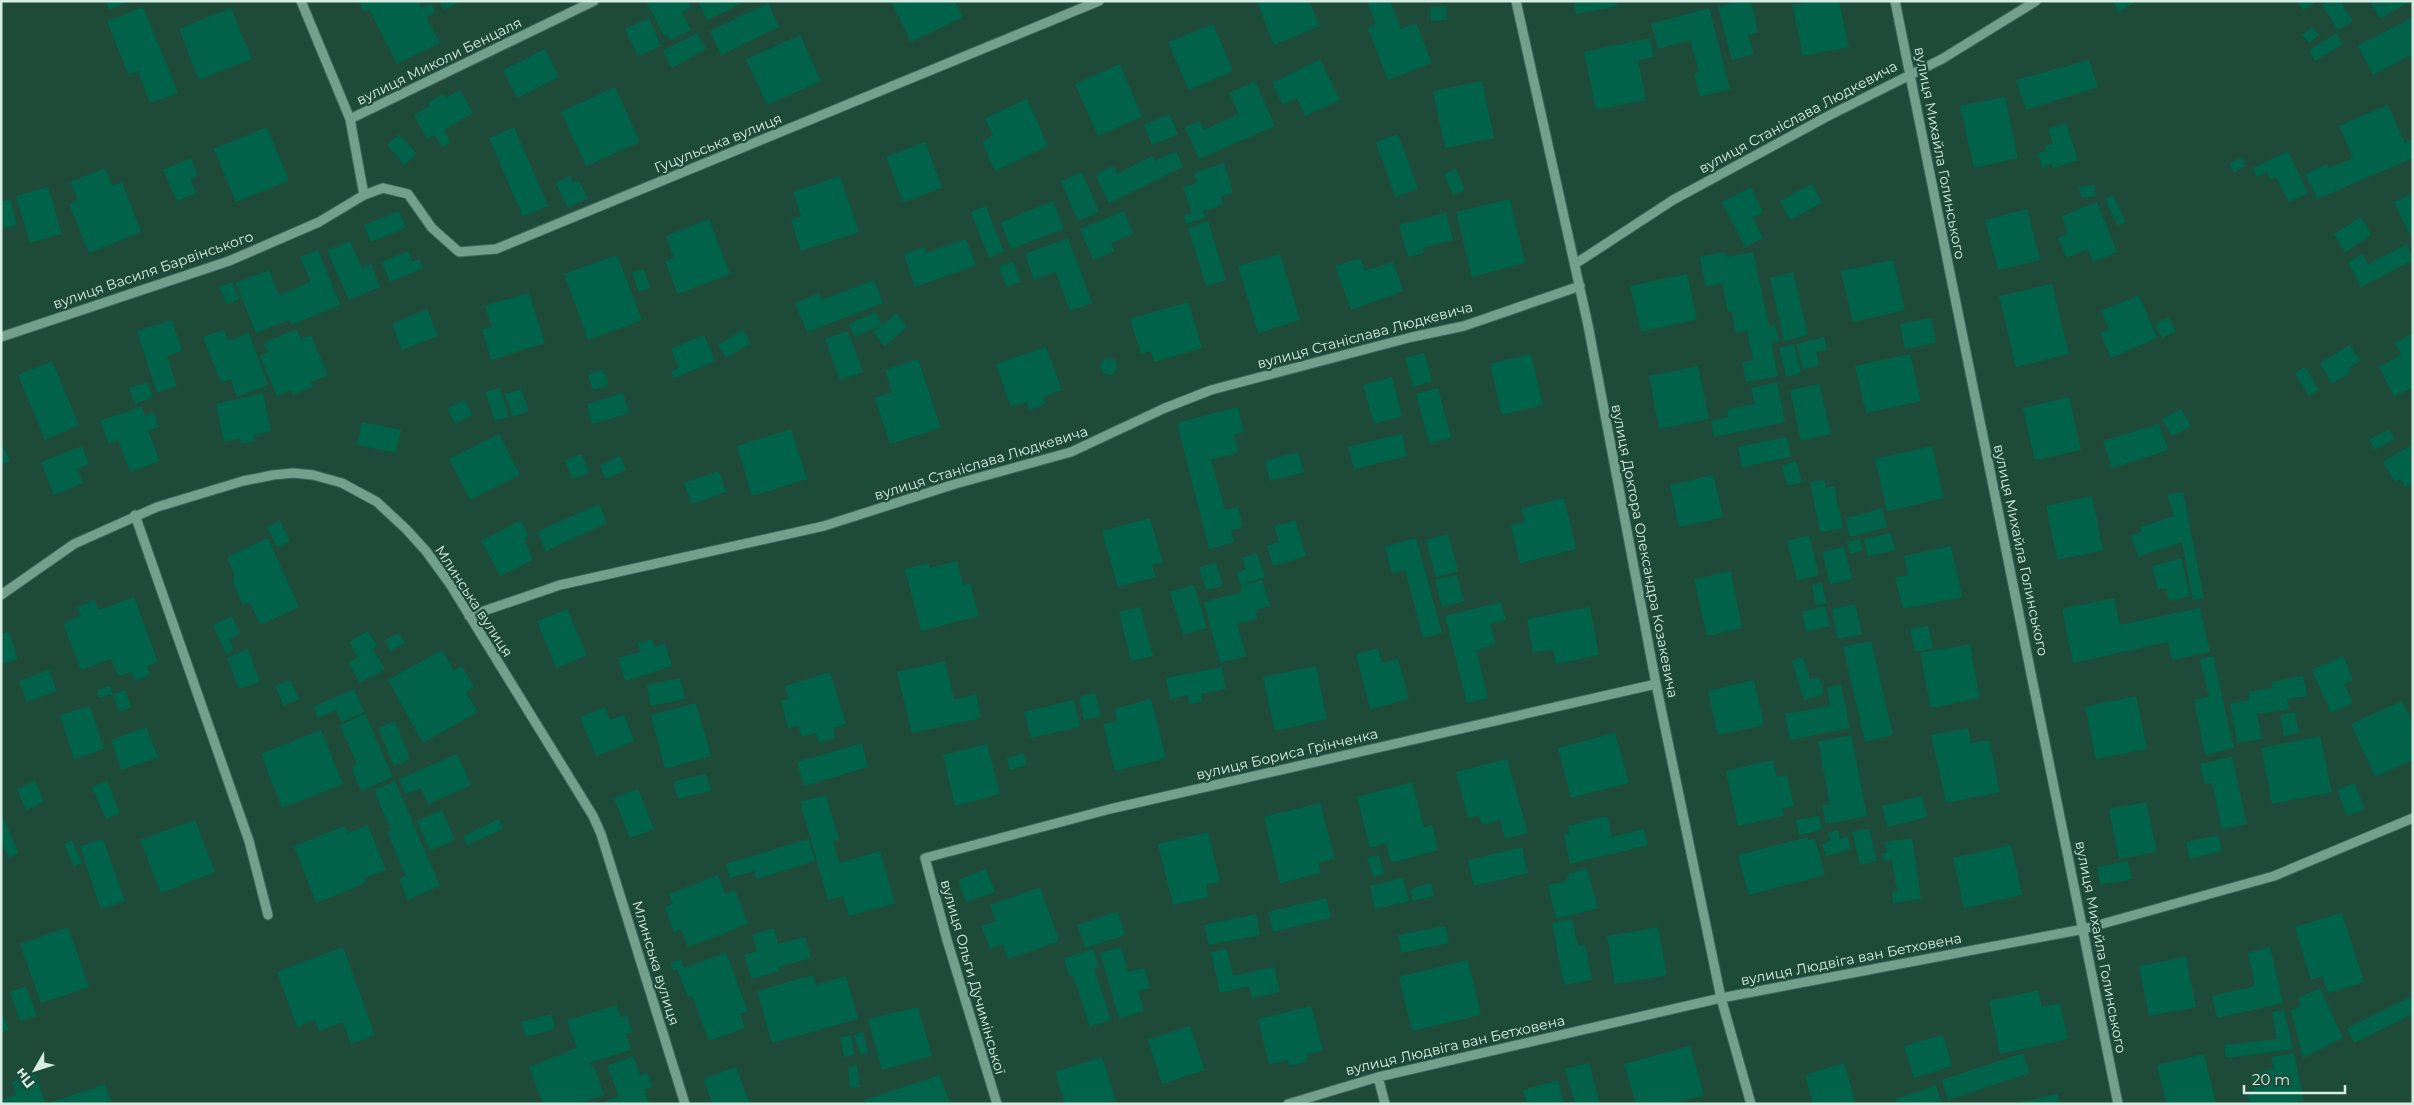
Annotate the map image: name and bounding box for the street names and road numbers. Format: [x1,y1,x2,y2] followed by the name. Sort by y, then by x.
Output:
[353,13,525,109] street label: вулиця Миколи Бенцаля
[1911,45,1969,261] street label: вулиця Михайла Голинського
[1696,57,1900,177] street label: вулиця Станіслава Людкевича
[652,109,784,177] street label: Гуцульська вулиця
[50,227,256,313] street label: вулиця Василя Барвінського
[1255,298,1475,372] street label: вулиця Станіслава Людкевича
[1608,403,1682,699] street label: вулиця Доктора Олександра Козакевича
[872,422,1090,504] street label: вулиця Станіслава Людкевича
[1990,443,2052,658] street label: вулиця Михайла Голинського
[431,542,517,660] street label: Млинська вулиця
[1194,724,1380,784] street label: вулиця Бориса Грінченка
[2072,839,2130,1055] street label: вулиця Михайла Голинського
[937,878,1010,1077] street label: вулиця Ольги Дучимінської
[628,898,684,1028] street label: Млинська вулиця
[1739,929,1963,989] street label: вулиця Людвіга ван Бетховена
[1343,1011,1567,1079] street label: вулиця Людвіга ван Бетховена

